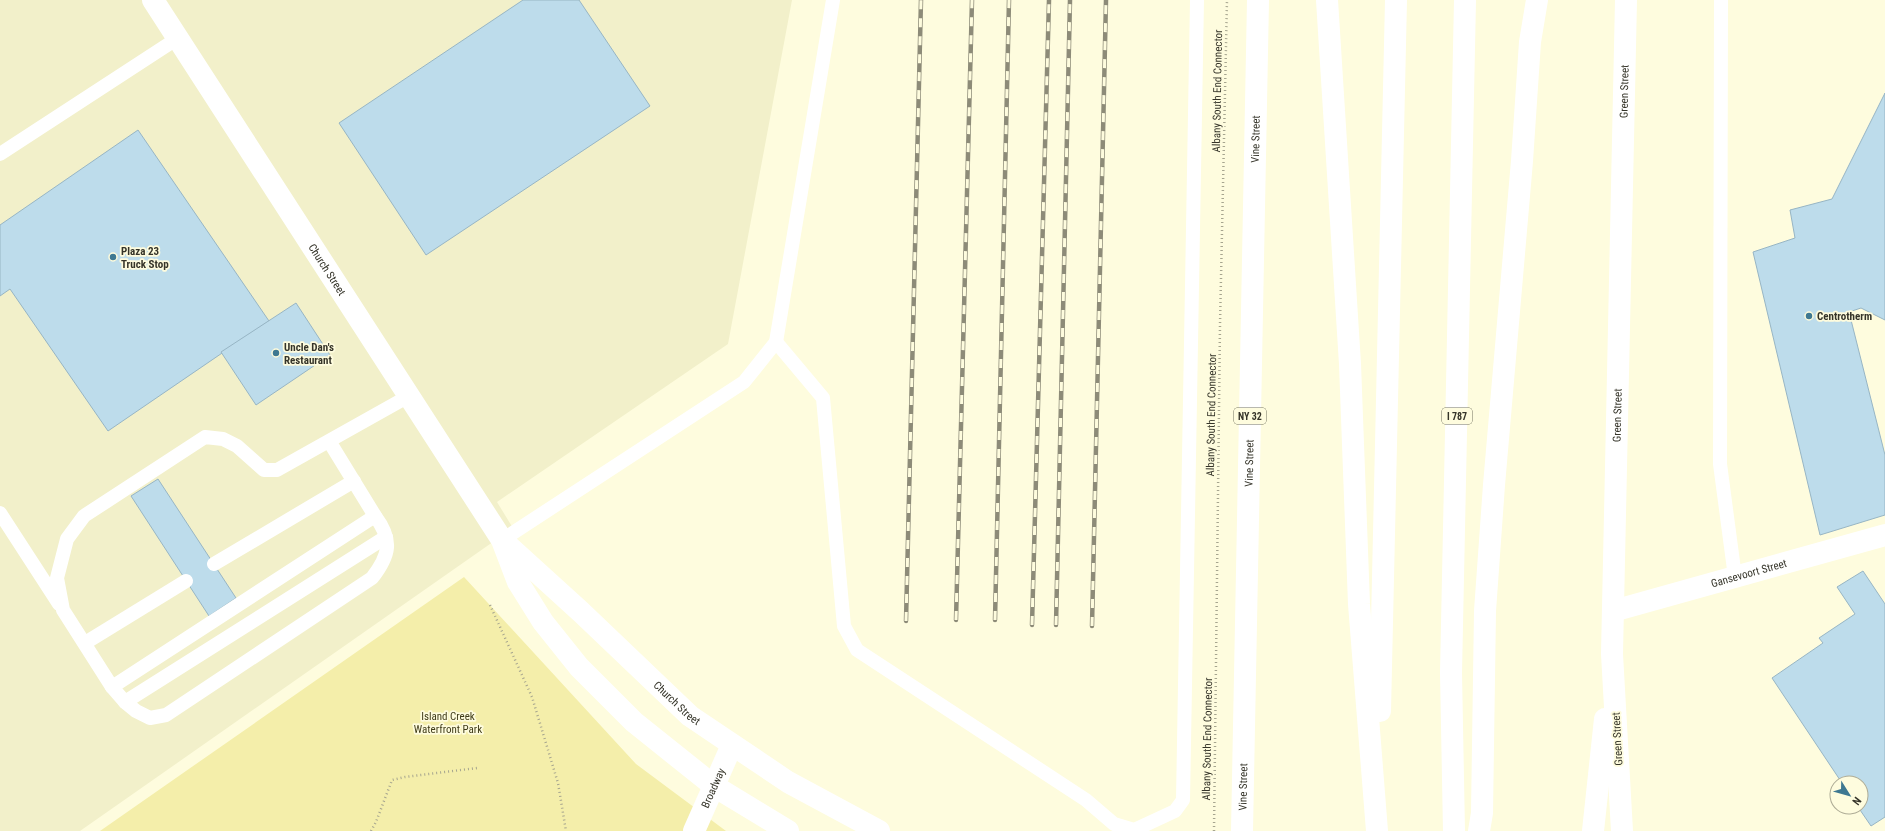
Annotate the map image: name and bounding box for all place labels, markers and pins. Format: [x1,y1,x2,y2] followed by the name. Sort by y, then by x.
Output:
[121,245,169,271] place label: Plaza 23 Truck Stop
[108,252,118,262] marker: Plaza 23 Truck Stop
[1817,310,1872,323] place label: Centrotherm
[1804,311,1814,321] marker: Centrotherm
[284,341,334,367] place label: Uncle Dan's Restaurant
[271,348,281,358] marker: Uncle Dan's Restaurant

